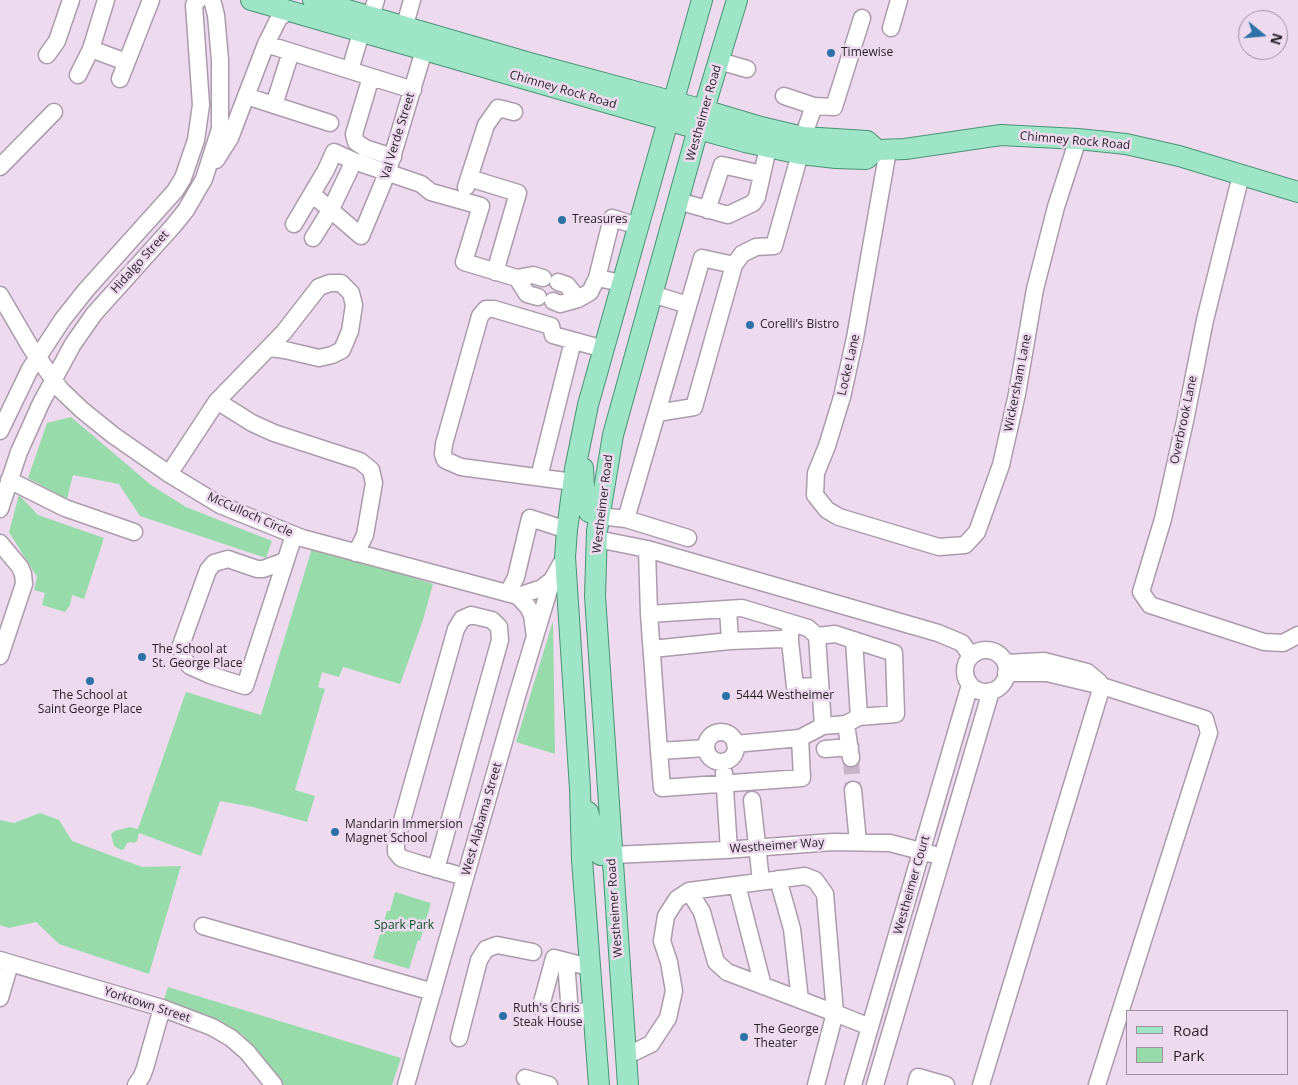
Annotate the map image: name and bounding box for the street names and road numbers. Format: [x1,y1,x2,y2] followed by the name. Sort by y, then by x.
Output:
[683,63,725,163] street label: Westheimer Road
[508,68,618,112] street label: Chimney Rock Road
[378,91,418,181] street label: Val Verde Street
[1019,129,1131,153] street label: Chimney Rock Road
[108,228,172,296] street label: Hidalgo Street
[835,333,863,397] street label: Locke Lane
[1002,333,1034,433] street label: Wickersham Lane
[1168,374,1200,466] street label: Overbrook Lane
[590,454,616,554] street label: Westheimer Road
[205,490,295,540] street label: McCulloch Circle
[459,761,505,877] street label: West Alabama Street
[891,834,933,936] street label: Westheimer Court
[729,836,825,856] street label: Westheimer Way
[604,858,626,958] street label: Westheimer Road
[102,984,192,1026] street label: Yorktown Street

